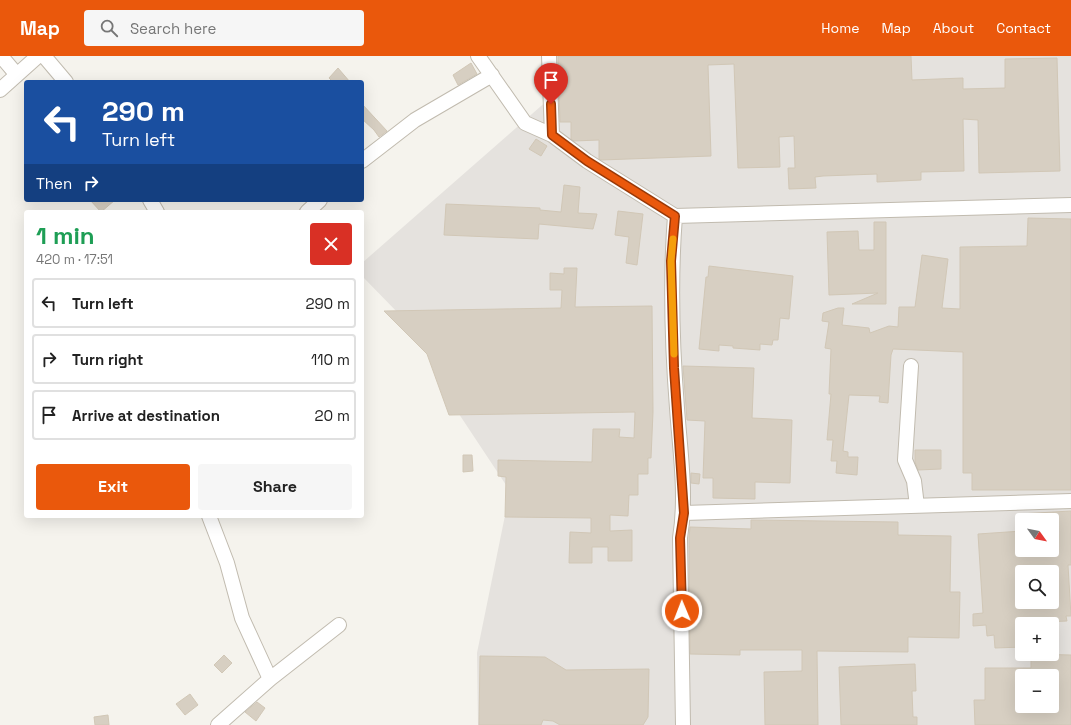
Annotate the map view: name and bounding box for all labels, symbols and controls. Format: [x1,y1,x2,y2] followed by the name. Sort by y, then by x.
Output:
[84,10,364,46] search box
[20,16,60,41] text: Map
[98,17,120,39] icon: search
[130,19,216,38] text: Search here
[821,19,859,37] text: Home
[881,19,911,37] text: Map
[933,19,974,37] text: About
[996,19,1051,37] text: Contact
[534,63,568,104] pin
[540,69,562,91] icon: arrive
[102,93,185,129] text: 290 m
[36,96,88,148] icon: left
[102,128,175,151] text: Turn left
[80,172,102,194] icon: right
[36,174,72,193] text: Then
[36,220,95,251] text: 1 min
[310,223,352,265] button: close
[36,251,113,268] text: 420 m · 17:51
[38,292,60,314] icon: left
[72,294,134,313] text: Turn left
[305,294,350,313] text: 290 m
[38,348,60,370] icon: right
[72,350,143,369] text: Turn right
[311,350,350,369] text: 110 m
[38,404,60,426] icon: arrive
[72,406,220,425] text: Arrive at destination
[315,406,350,425] text: 20 m
[36,464,190,510] button: Exit
[198,464,352,510] button: Share
[1015,513,1059,557] north arrow
[1015,513,1059,713] map controls
[1015,565,1059,609] button: search
[661,590,703,632] position arrow
[1015,617,1059,661] button: +
[1015,669,1059,713] button: −

